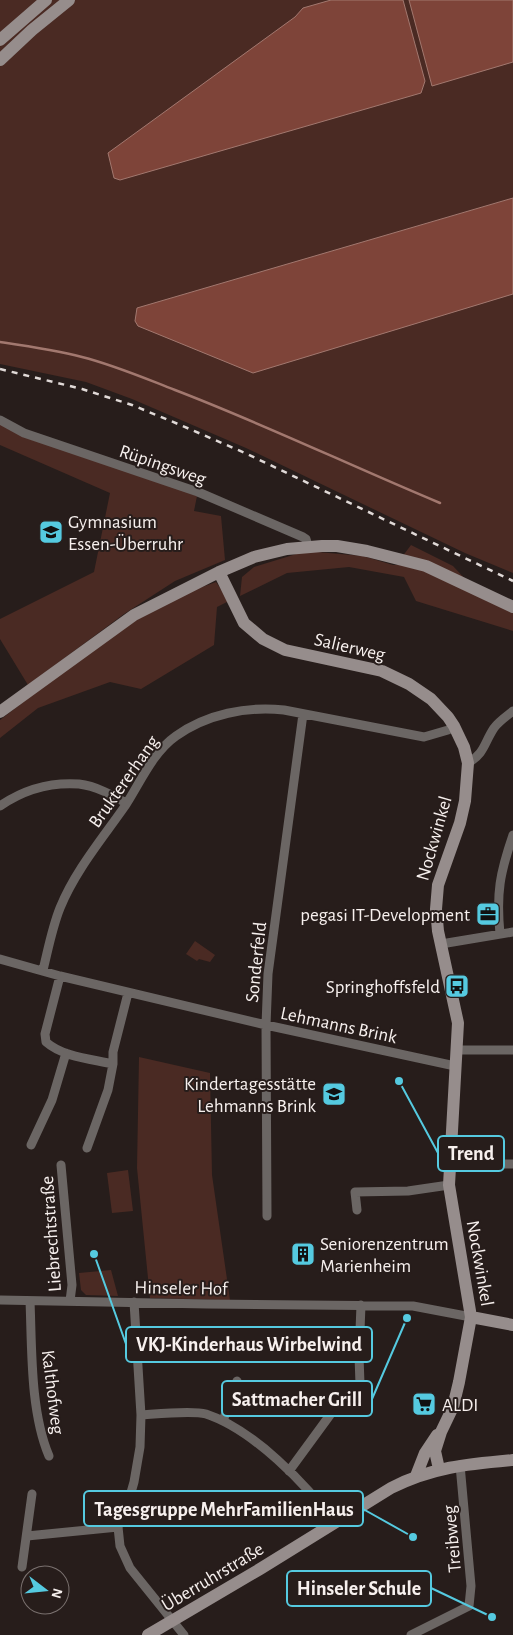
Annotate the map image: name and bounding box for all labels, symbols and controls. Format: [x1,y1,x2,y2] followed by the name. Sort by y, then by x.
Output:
[117,442,209,489] street label: Rüpingsweg
[68,513,183,554] place label: Gymnasium Essen-Überruhr
[38,519,64,545] school or university icon: Gymnasium Essen-Überruhr
[312,630,388,665] street label: Salierweg
[86,732,163,831] street label: Bruktererhang
[413,794,456,883] street label: Nockwinkel
[475,901,501,927] office icon: pegasi IT-Development
[300,906,470,925] place label: pegasi IT-Development
[243,921,270,1003] street label: Sonderfeld
[444,973,470,999] bus stop icon: Springhoffsfeld
[326,978,440,997] place label: Springhoffsfeld
[279,1004,399,1047] street label: Lehmanns Brink
[184,1075,316,1116] place label: Kindertagesstätte Lehmanns Brink
[321,1081,347,1107] school or university icon: Kindertagesstätte Lehmanns Brink
[438,1136,504,1171] callout: Trend
[448,1144,495,1164] text: Trend
[38,1175,65,1292] street label: Liebrechtstraße
[463,1219,496,1308] street label: Nockwinkel
[320,1235,449,1276] place label: Seniorenzentrum Marienheim
[290,1241,316,1267] building icon: Seniorenzentrum Marienheim
[134,1278,229,1299] street label: Hinseler Hof
[126,1327,372,1362] callout: VKJ-Kinderhaus Wirbelwind
[136,1335,362,1355] text: VKJ-Kinderhaus Wirbelwind
[38,1349,67,1436] street label: Kalthofweg
[222,1381,372,1416] callout: Sattmacher Grill
[232,1390,362,1410] text: Sattmacher Grill
[411,1391,437,1417] supermarket icon: ALDI
[442,1396,478,1415] place label: ALDI
[84,1491,363,1526] callout: Tagesgruppe MehrFamilienHaus
[94,1500,354,1520] text: Tagesgruppe MehrFamilienHaus
[440,1504,465,1573] street label: Treibweg
[158,1539,267,1615] street label: Überruhrstraße
[20,1565,70,1615] north arrow
[287,1571,431,1606] callout: Hinseler Schule
[297,1579,421,1599] text: Hinseler Schule
[48,1587,65,1600] text: N

